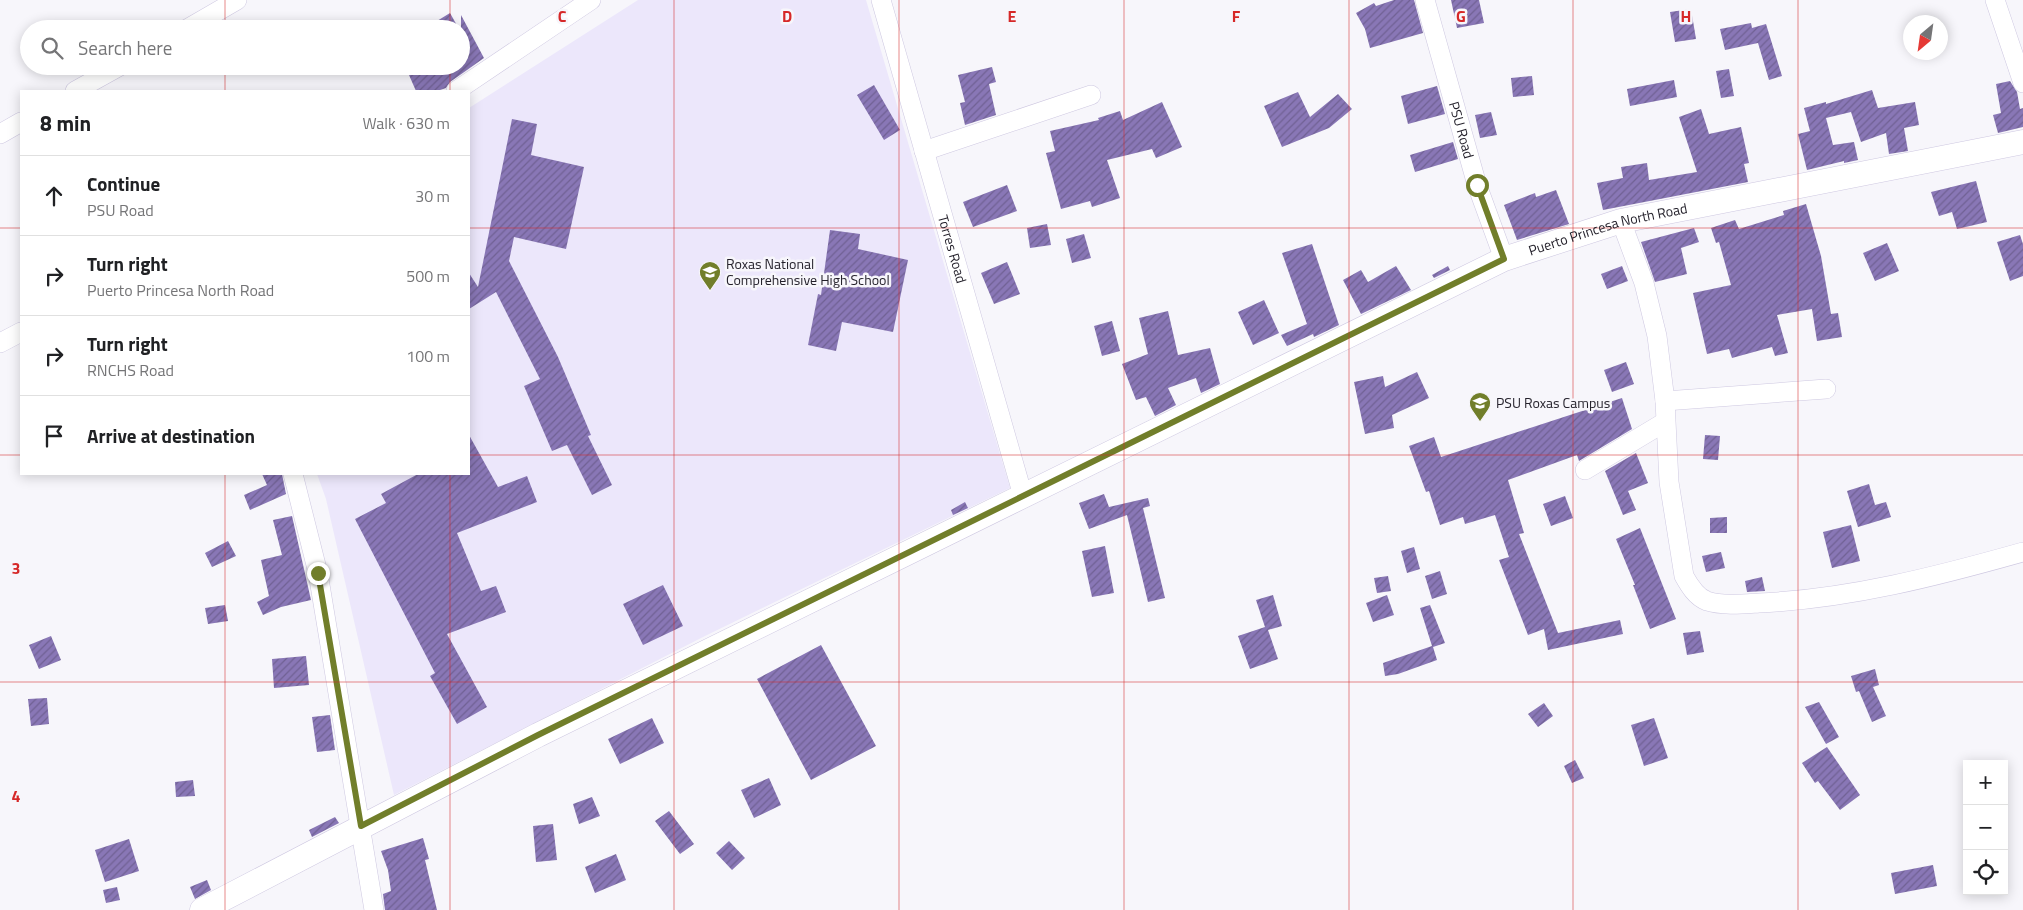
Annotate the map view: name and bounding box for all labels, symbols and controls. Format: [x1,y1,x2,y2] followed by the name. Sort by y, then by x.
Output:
[558,4,567,28] text: C
[782,4,792,28] text: D
[1008,4,1017,28] text: E
[1232,4,1241,28] text: F
[1456,4,1466,28] text: G
[1681,4,1691,28] text: H
[1903,15,1948,60] north arrow
[20,20,470,75] search box
[78,33,172,62] text: Search here
[38,34,66,62] icon: search
[1444,99,1480,161] street label: PSU Road
[40,107,91,139] text: 8 min
[362,111,450,135] text: Walk · 630 m
[87,169,160,198] text: Continue
[1466,174,1489,197] route start
[40,182,68,210] icon: ahead
[415,184,450,208] text: 30 m
[1525,197,1689,260] street label: Puerto Princesa North Road
[87,198,154,222] text: PSU Road
[933,212,973,285] street label: Torres Road
[87,249,168,278] text: Turn right
[726,253,890,290] place label: Roxas National Comprehensive High School
[698,260,722,291] school or university icon: Roxas National Comprehensive High School
[40,262,68,290] icon: right
[406,264,450,288] text: 500 m
[87,278,274,302] text: Puerto Princesa North Road
[87,329,168,358] text: Turn right
[40,342,68,370] icon: right
[406,344,450,368] text: 100 m
[87,358,174,382] text: RNCHS Road
[1468,391,1492,422] school or university icon: PSU Roxas Campus
[1496,392,1610,413] place label: PSU Roxas Campus
[87,421,255,450] text: Arrive at destination
[40,422,68,450] icon: arrive
[12,556,20,580] text: 3
[307,562,330,585] route end
[1963,760,2008,895] map controls
[1963,760,2008,805] button: +
[12,784,21,808] text: 4
[1963,805,2008,850] button: −
[1963,850,2008,895] button: locate

